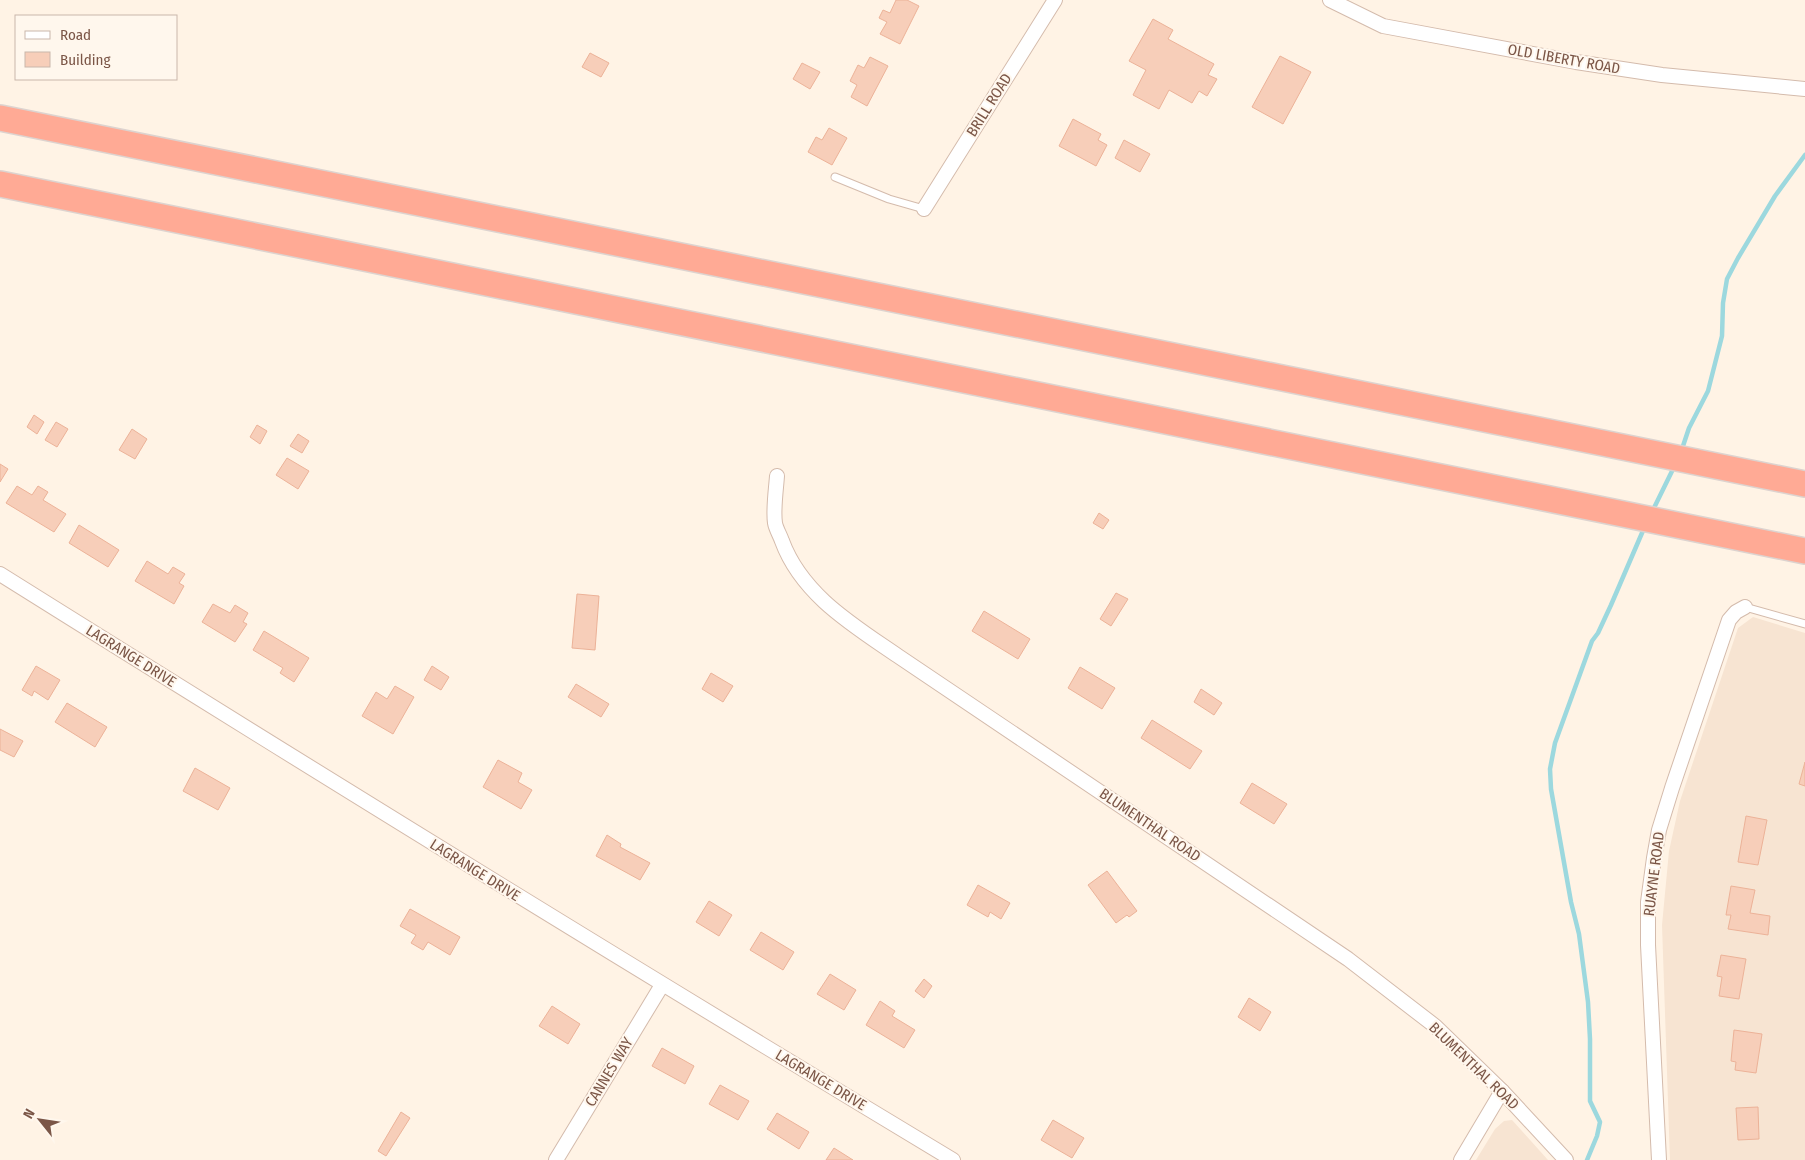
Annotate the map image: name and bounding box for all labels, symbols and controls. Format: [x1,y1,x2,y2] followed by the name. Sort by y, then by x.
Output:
[15,15,178,80] legend
[60,26,91,44] text: Road
[1506,40,1622,78] street label: OLD LIBERTY ROAD
[60,51,111,69] text: Building
[963,70,1015,140] street label: BRILL ROAD
[83,621,179,691] street label: LAGRANGE DRIVE
[1096,785,1204,865] street label: BLUMENTHAL ROAD
[1640,831,1668,917] street label: RUAYNE ROAD
[427,835,523,905] street label: LAGRANGE DRIVE
[1425,1018,1523,1114] street label: BLUMENTHAL ROAD
[581,1034,637,1110] street label: CANNES WAY
[772,1046,870,1114] street label: LAGRANGE DRIVE
[15,1095,65,1145] north arrow
[20,1106,39,1122] text: N

